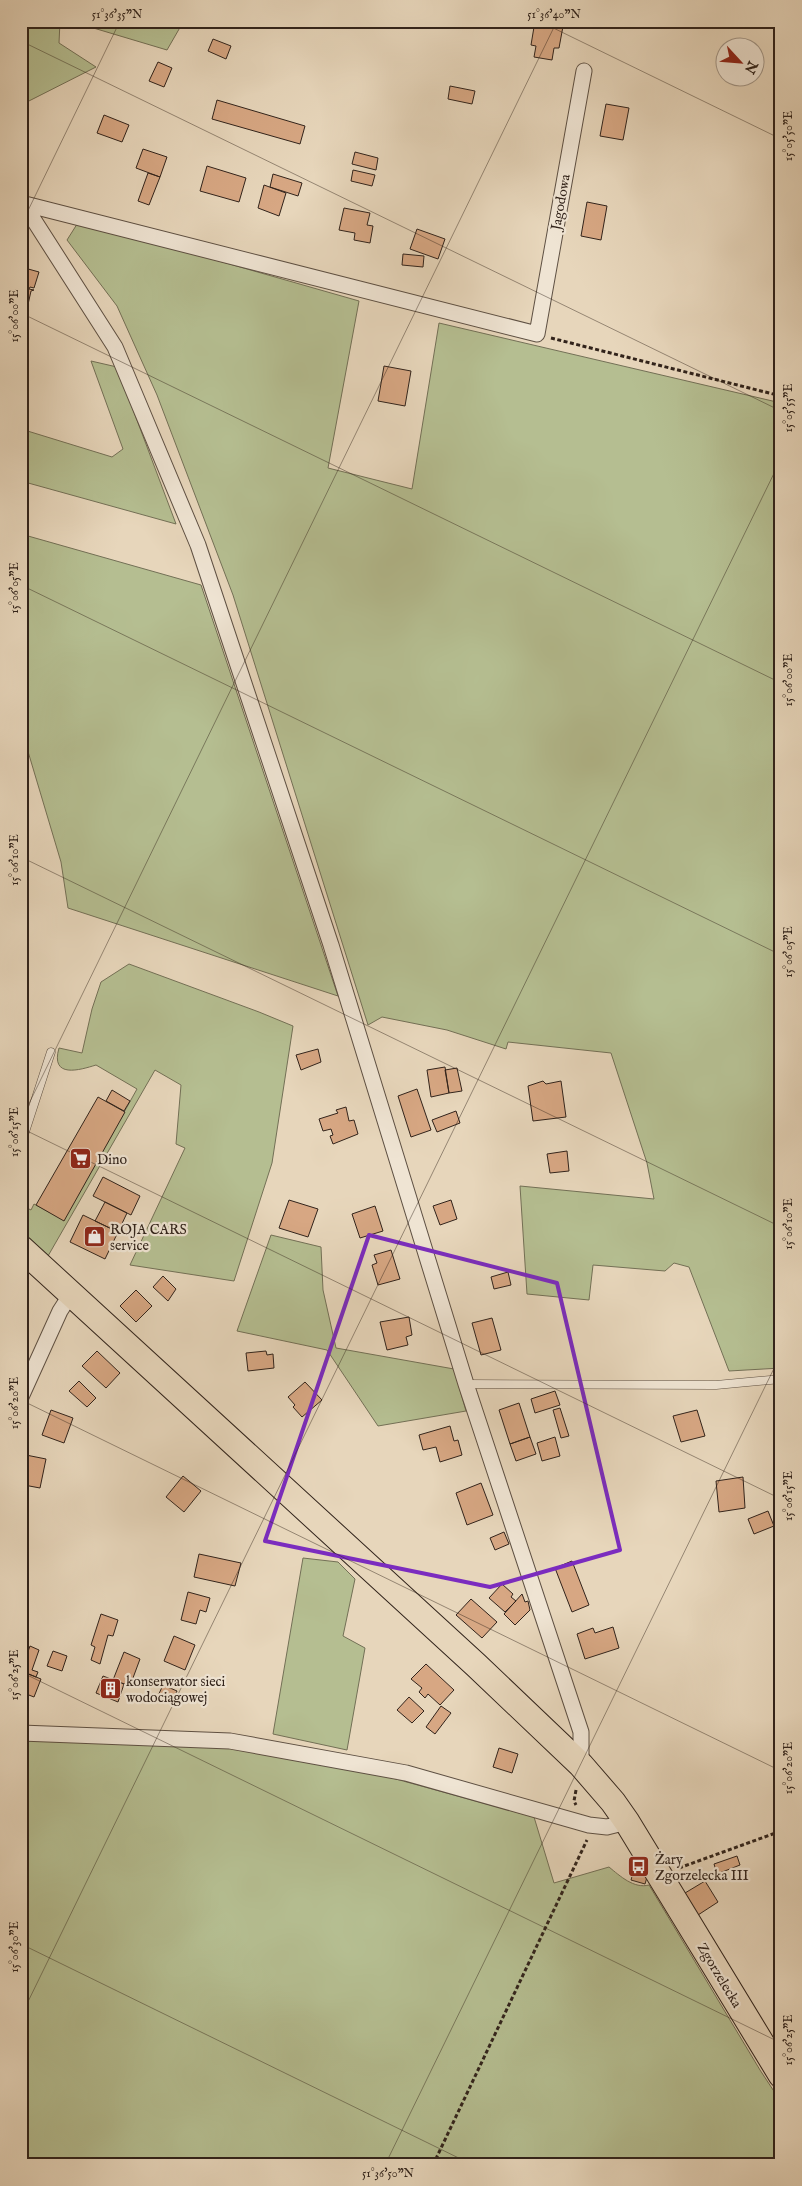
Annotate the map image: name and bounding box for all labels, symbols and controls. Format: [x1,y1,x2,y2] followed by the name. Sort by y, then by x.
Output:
[92,7,143,22] text: 51°36'35"N
[527,7,581,22] text: 51°36'40"N
[714,38,764,88] north arrow
[740,57,762,77] text: N
[781,111,796,161] text: 15°05'50"E
[547,172,575,234] street label: Jagodowa
[7,290,22,342] text: 15°06'00"E
[781,383,796,433] text: 15°05'55"E
[7,562,22,614] text: 15°06'05"E
[781,654,796,706] text: 15°06'00"E
[7,834,22,886] text: 15°06'10"E
[781,926,796,978] text: 15°06'05"E
[7,1107,22,1157] text: 15°06'15"E
[69,1147,93,1171] supermarket icon: Dino
[97,1151,127,1169] place label: Dino
[781,1198,796,1250] text: 15°06'10"E
[110,1221,187,1255] place label: ROJA CARS service
[82,1225,106,1249] shop icon: ROJA CARS service
[7,1377,22,1429] text: 15°06'20"E
[781,1471,796,1521] text: 15°06'15"E
[7,1649,22,1701] text: 15°06'25"E
[126,1673,226,1707] place label: konserwator sieci wodociągowej
[98,1677,122,1701] building icon: konserwator sieci wodociągowej
[781,1742,796,1794] text: 15°06'20"E
[655,1851,749,1885] place label: Żary Zgorzelecka III
[627,1855,651,1879] bus stop icon: Żary Zgorzelecka III
[7,1921,22,1973] text: 15°06'30"E
[693,1940,746,2012] street label: Zgorzelecka
[781,2014,796,2066] text: 15°06'25"E
[362,2166,415,2181] text: 51°36'50"N

